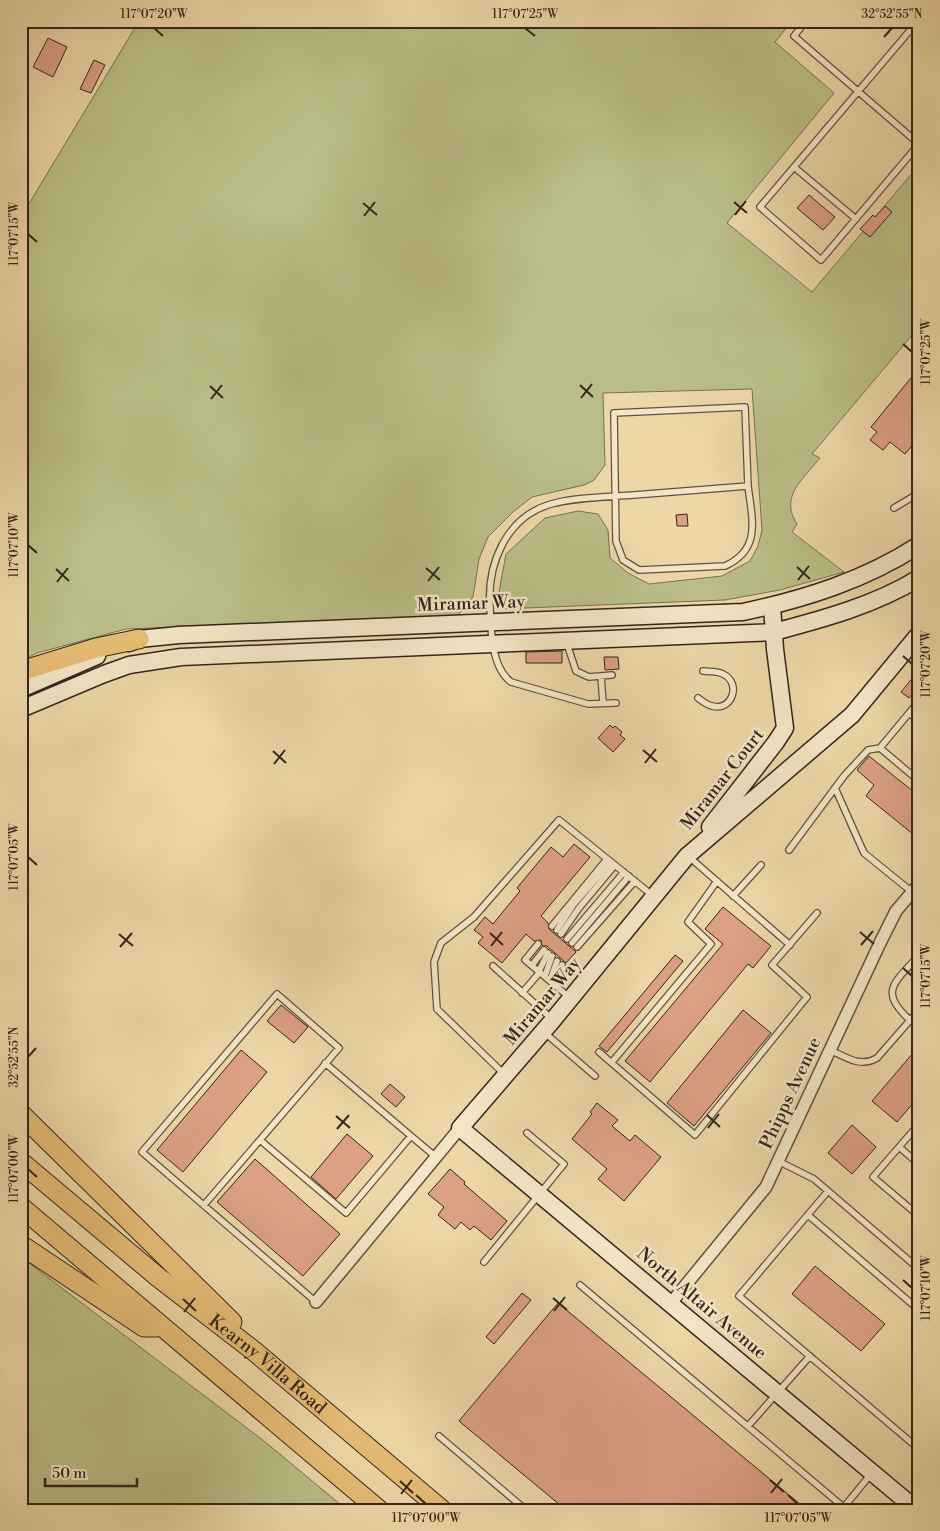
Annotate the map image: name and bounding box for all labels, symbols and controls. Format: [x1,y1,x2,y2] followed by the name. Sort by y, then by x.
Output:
[120,7,189,22] text: 117°07'20"W
[492,7,559,22] text: 117°07'25"W
[862,7,922,22] text: 32°52'55"N
[7,201,22,266] text: 117°07'15"W
[919,318,934,385] text: 117°07'25"W
[7,511,22,578] text: 117°07'10"W
[417,590,526,617] street label: Miramar Way
[919,629,934,698] text: 117°07'20"W
[676,724,770,835] street label: Miramar Court
[7,822,22,891] text: 117°07'05"W
[919,943,934,1008] text: 117°07'15"W
[499,952,586,1050] street label: Miramar Way
[7,1027,22,1087] text: 32°52'55"N
[755,1034,826,1153] street label: Phipps Avenue
[7,1134,22,1203] text: 117°07'00"W
[632,1242,771,1365] street label: North Altair Avenue
[919,1254,934,1321] text: 117°07'10"W
[204,1309,332,1420] street label: Kearny Villa Road
[45,1456,138,1488] scale bar
[52,1464,86,1483] text: 50 m
[392,1511,461,1526] text: 117°07'00"W
[764,1511,833,1526] text: 117°07'05"W

